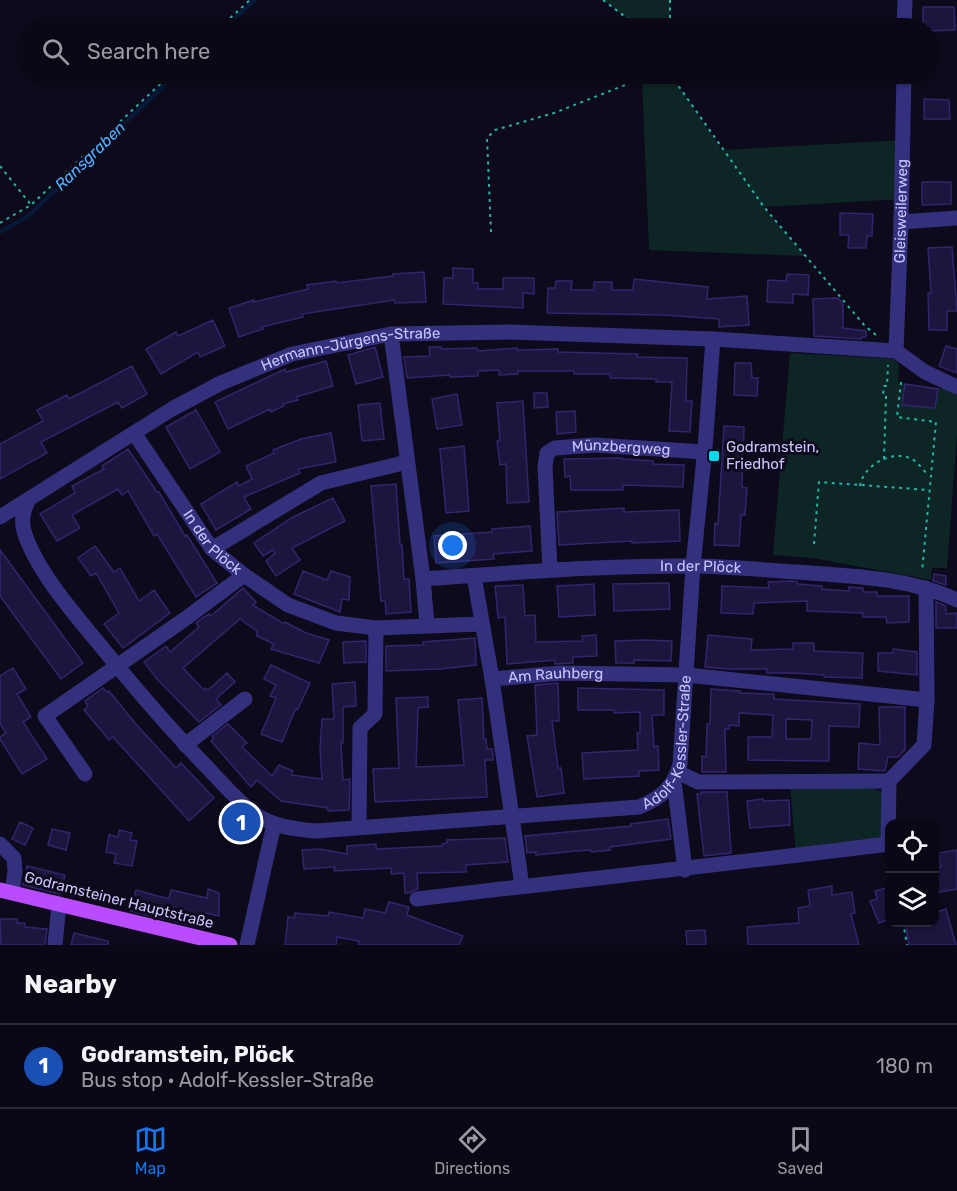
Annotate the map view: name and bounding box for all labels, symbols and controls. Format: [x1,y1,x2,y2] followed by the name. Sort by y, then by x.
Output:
[18,18,939,84] search box
[39,35,72,68] icon: search
[87,38,210,65] text: Search here
[51,118,129,194] water label: Ransgraben
[890,159,911,264] street label: Gleisweilerweg
[258,324,440,375] street label: Hermann-Jürgens-Straße
[571,436,671,459] street label: Münzbergweg
[726,438,819,473] place label: Godramstein, Friedhof
[707,449,721,463] marker: Godramstein, Friedhof
[179,506,246,579] street label: In der Plöck
[438,531,467,560] your location
[660,557,742,577] street label: In der Plöck
[507,664,603,687] street label: Am Rauhberg
[639,675,695,813] street label: Adolf-Kessler-Straße
[222,800,260,844] pin: 1
[885,819,939,927] map controls
[885,819,939,873] button: locate
[23,868,215,932] street label: Godramsteiner Hauptstraße
[885,873,939,927] button: layers
[24,969,117,1000] text: Nearby
[81,1041,294,1068] text: Godramstein, Plöck
[39,1054,48,1078] text: 1
[876,1054,933,1078] text: 180 m
[81,1068,374,1092] text: Bus stop · Adolf-Kessler-Straße
[134,1123,167,1178] tab: Map
[434,1123,510,1178] tab: Directions
[778,1123,823,1178] tab: Saved

